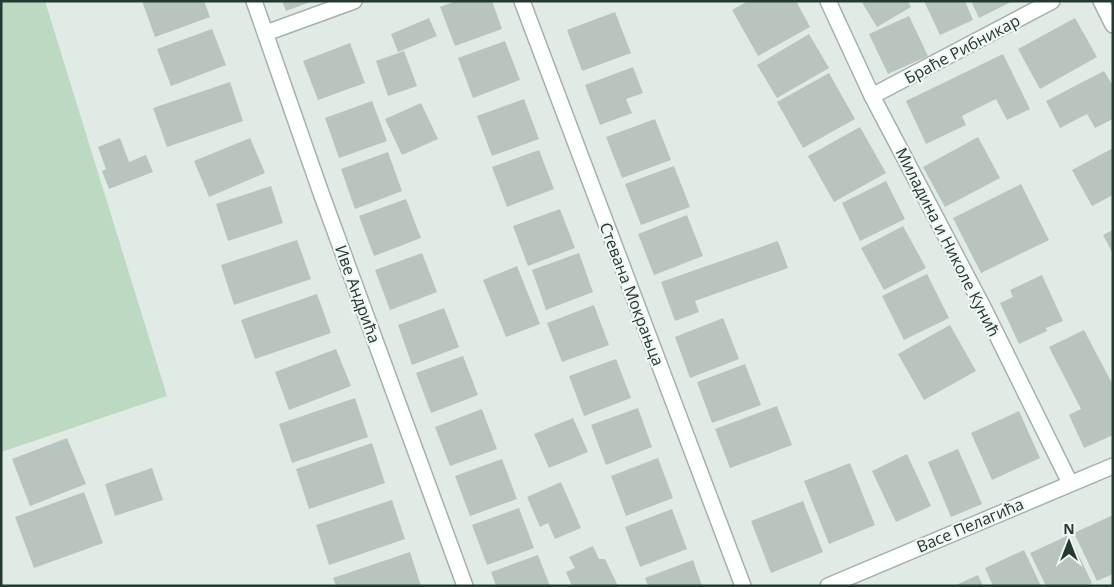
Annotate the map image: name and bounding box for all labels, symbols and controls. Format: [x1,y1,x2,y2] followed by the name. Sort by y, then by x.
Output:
[900,9,1024,89] street label: Браће Рибникар
[891,144,1005,340] street label: Миладина и Николе Кунић
[595,219,669,369] street label: Стевана Мокрањца
[330,242,386,346] street label: Иве Андрића
[913,493,1027,557] street label: Васе Пелагића
[1044,517,1094,567] north arrow
[1063,519,1075,538] text: N

